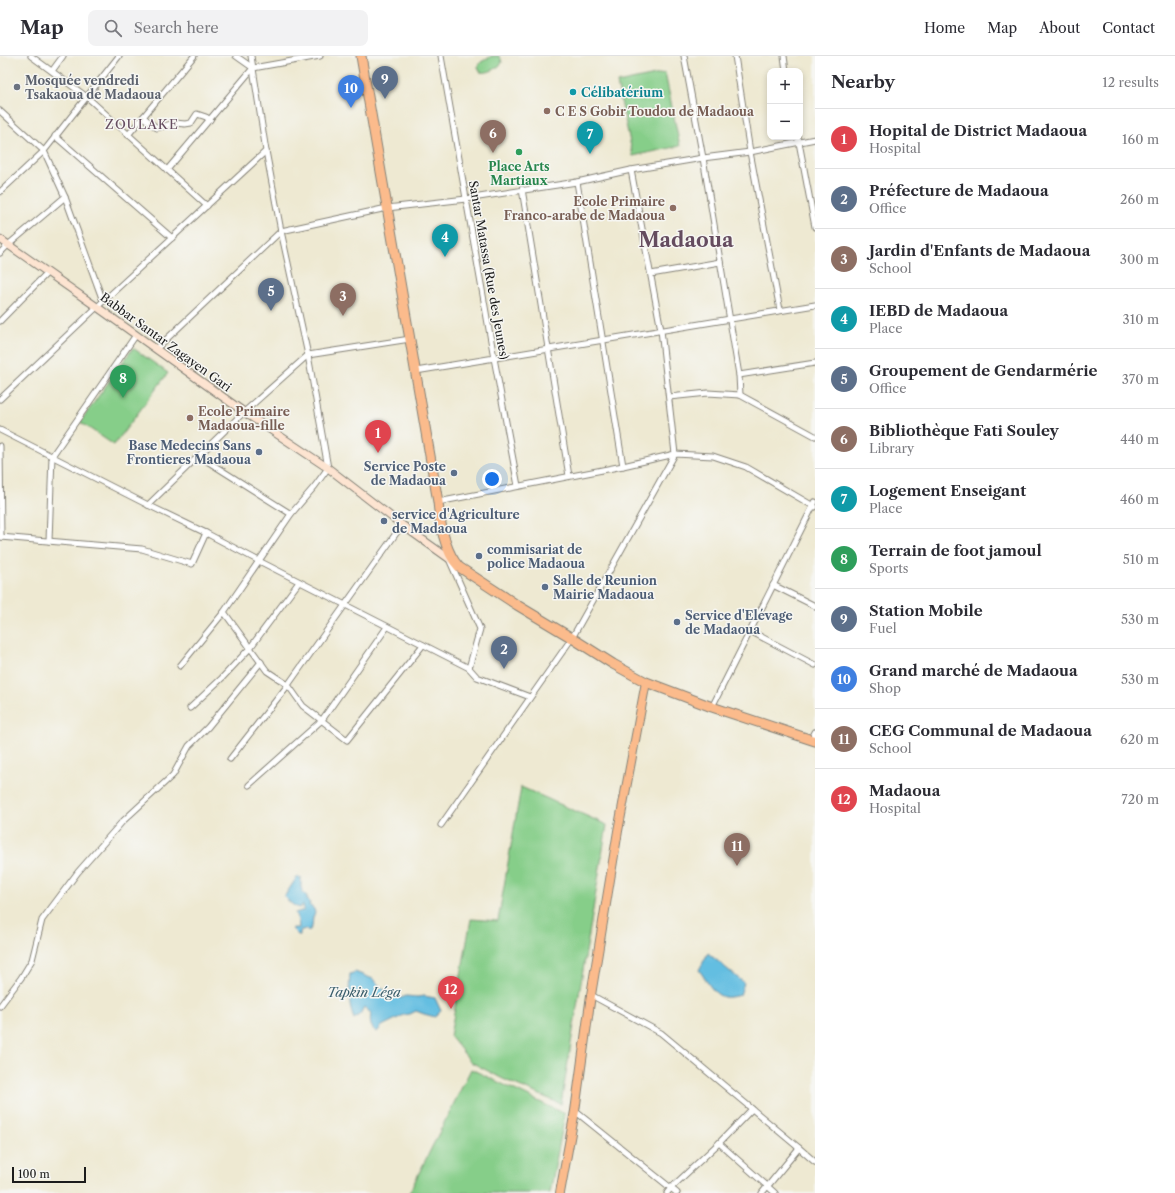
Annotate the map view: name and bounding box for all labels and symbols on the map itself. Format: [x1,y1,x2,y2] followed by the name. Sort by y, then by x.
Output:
[372,66,398,99] pin: 9
[25,73,162,102] place label: Mosquée vendredi Tsakaoua de Madaoua
[338,75,364,108] pin: 10
[12,82,22,92] marker: Mosquée vendredi Tsakaoua de Madaoua
[581,85,663,100] place label: Célibatérium
[568,87,578,97] marker: Célibatérium
[555,104,755,119] place label: C E S Gobir Toudou de Madaoua
[542,106,552,116] marker: C E S Gobir Toudou de Madaoua
[105,116,179,132] district label: ZOULAKE
[480,120,506,153] pin: 6
[577,121,603,154] pin: 7
[514,147,524,157] marker: Place Arts Martiaux
[488,159,550,188] place label: Place Arts Martiaux
[466,179,512,361] street label: Santar Matassa (Rue des Jeunes)
[504,194,666,223] place label: Ecole Primaire Franco-arabe de Madaoua
[668,203,678,213] marker: Ecole Primaire Franco-arabe de Madaoua
[432,224,458,257] pin: 4
[638,228,734,252] district label: Madaoua
[258,278,284,311] pin: 5
[330,283,356,316] pin: 3
[98,289,235,395] street label: Babbar Santar Zagayen Gari
[110,365,136,398] pin: 8
[198,404,290,433] place label: Ecole Primaire Madaoua-fille
[185,413,195,423] marker: Ecole Primaire Madaoua-fille
[365,420,391,453] pin: 1
[127,438,252,467] place label: Base Medecins Sans Frontieres Madaoua
[254,447,264,457] marker: Base Medecins Sans Frontieres Madaoua
[364,459,447,488] place label: Service Poste de Madaoua
[449,468,459,478] marker: Service Poste de Madaoua
[482,469,502,489] your location
[392,507,520,536] place label: service d'Agriculture de Madaoua
[379,516,389,526] marker: service d'Agriculture de Madaoua
[487,542,586,571] place label: commisariat de police Madaoua
[474,551,484,561] marker: commisariat de police Madaoua
[553,573,658,602] place label: Salle de Reunion Mairie Madaoua
[540,582,550,592] marker: Salle de Reunion Mairie Madaoua
[685,608,793,637] place label: Service d'Elévage de Madaoua
[672,617,682,627] marker: Service d'Elévage de Madaoua
[491,636,517,669] pin: 2
[724,833,750,866] pin: 11
[438,976,464,1009] pin: 12
[327,984,401,1000] water label: Tapkin Léga
[12,1165,86,1184] scale bar

